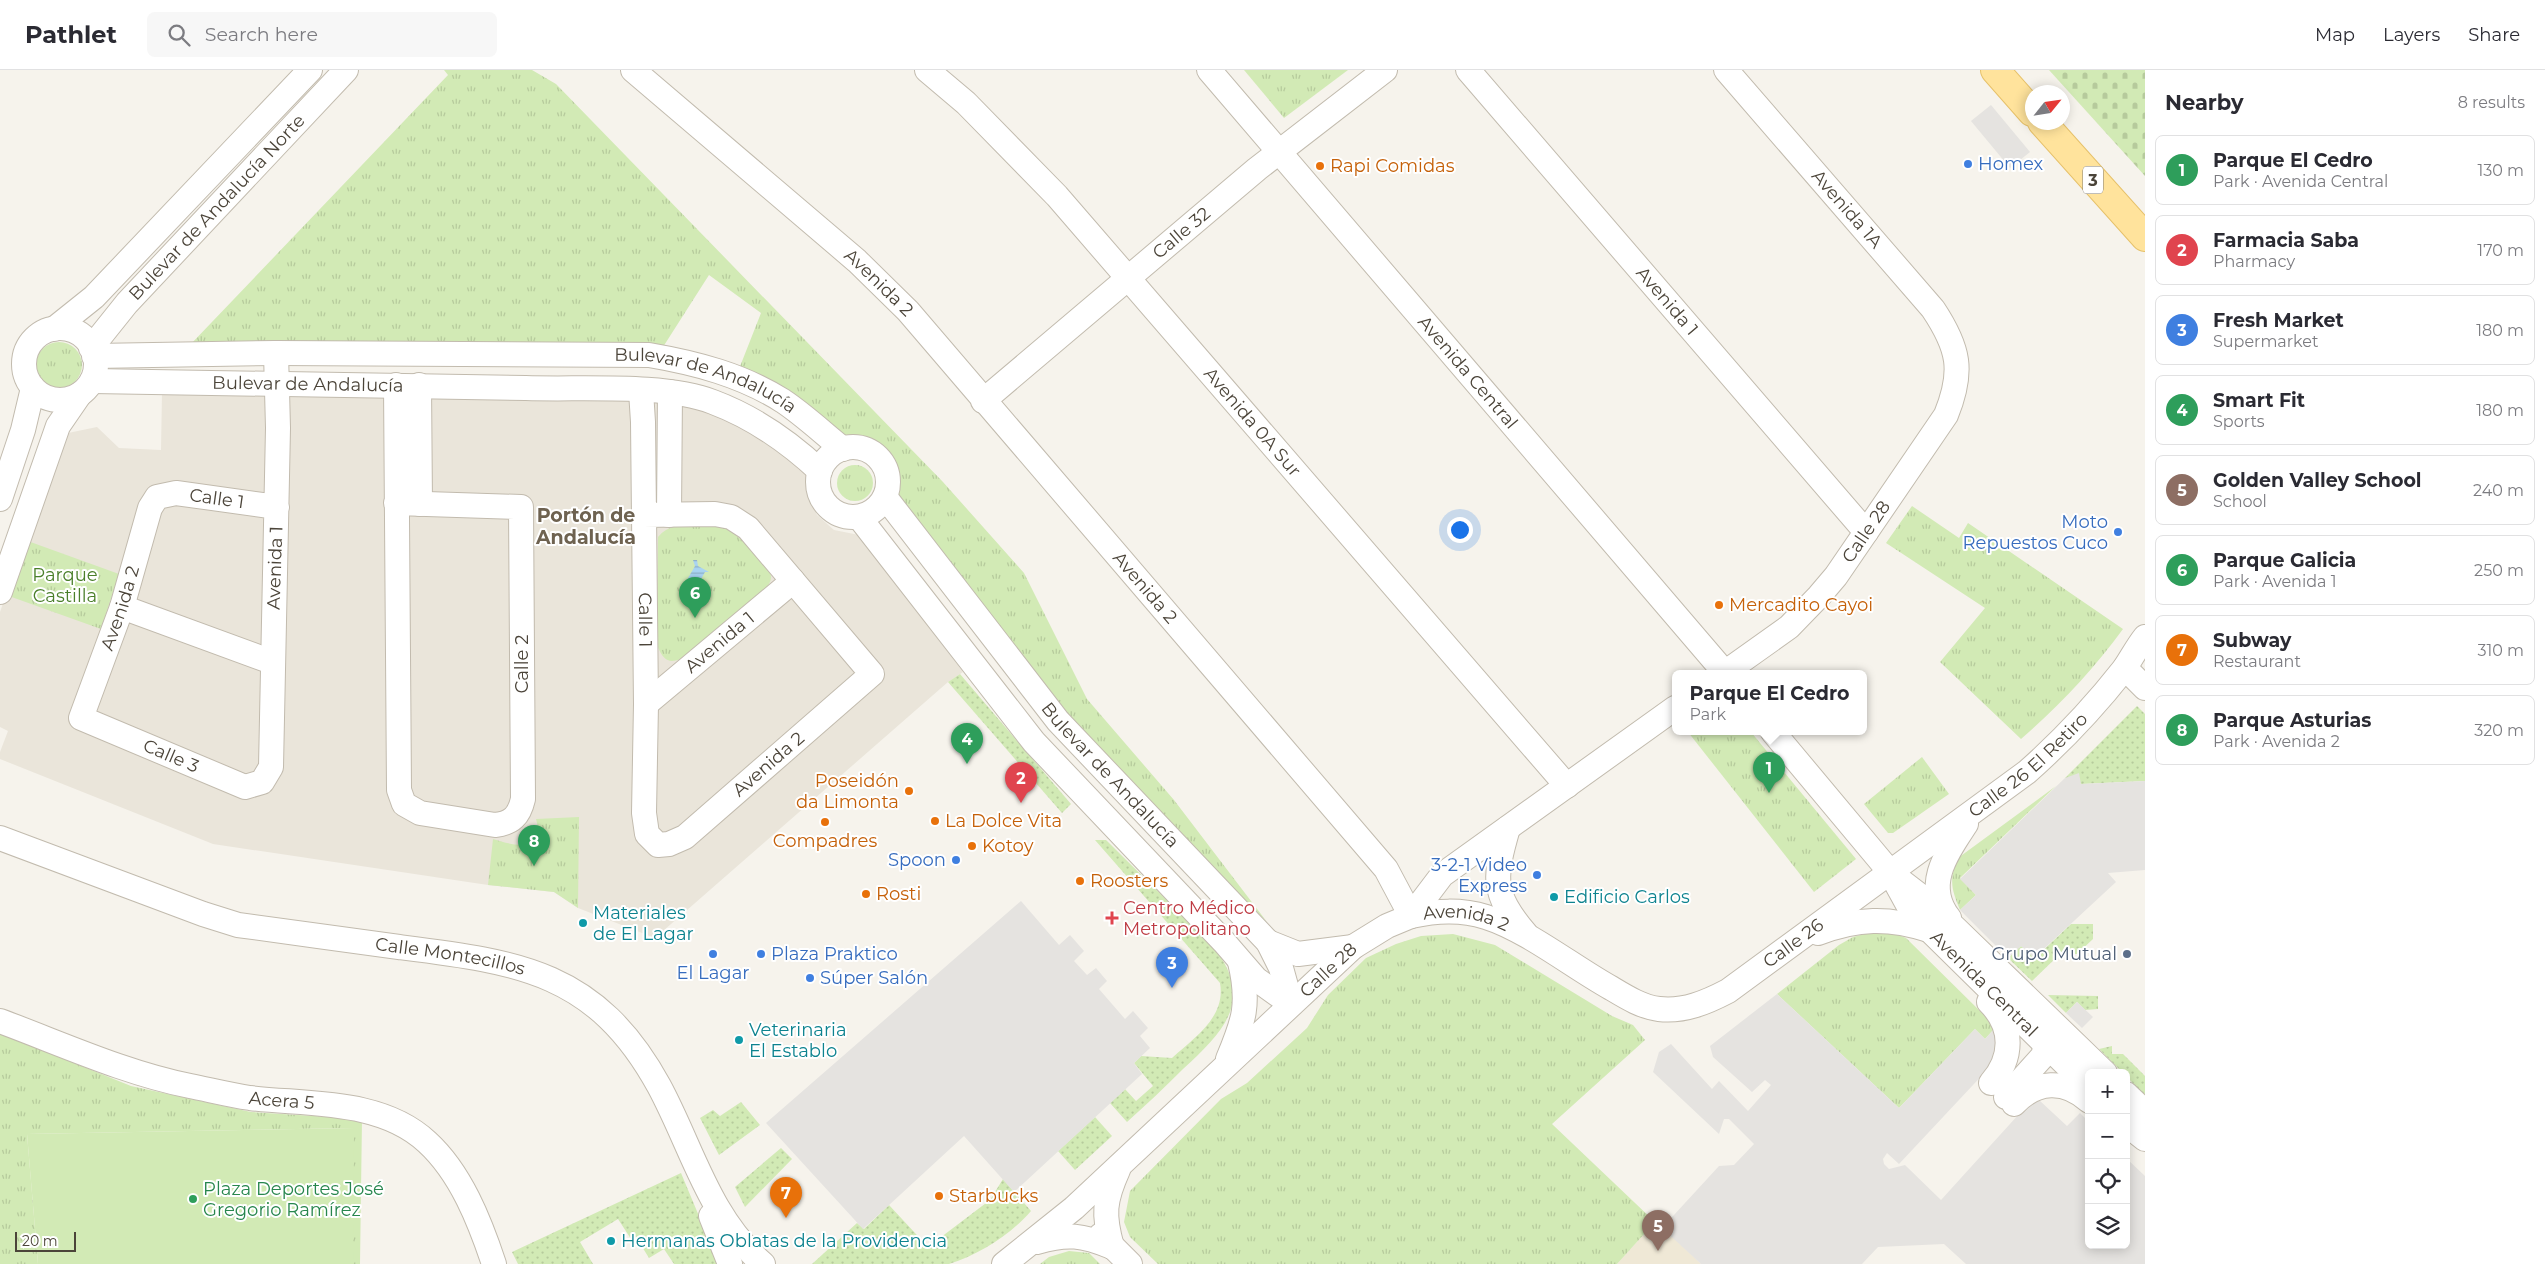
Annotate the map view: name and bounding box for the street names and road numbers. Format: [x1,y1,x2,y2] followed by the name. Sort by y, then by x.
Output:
[124,110,310,305] street label: Bulevar de Andalucía Norte
[1807,165,1887,253] street label: Avenida 1A
[2083,166,2103,194] road number: 3
[1148,202,1215,264] street label: Calle 32
[840,244,918,321] street label: Avenida 2
[1631,262,1703,340] street label: Avenida 1
[1413,311,1522,433] street label: Avenida Central
[614,343,801,418] street label: Bulevar de Andalucía
[1199,363,1306,481] street label: Avenida 0A Sur
[212,372,404,397] street label: Bulevar de Andalucía
[188,484,245,513] street label: Calle 1
[1837,497,1895,567] street label: Calle 28
[263,526,287,610] street label: Avenida 1
[1108,547,1182,628] street label: Avenida 2
[96,563,144,653] street label: Avenida 2
[634,592,656,648] street label: Calle 1
[680,607,759,678] street label: Avenida 1
[511,635,533,693] street label: Calle 2
[1037,698,1184,852] street label: Bulevar de Andalucía
[1964,708,2092,822] street label: Calle 26 El Retiro
[728,727,809,801] street label: Avenida 2
[140,734,202,778] street label: Calle 3
[1422,901,1513,936] street label: Avenida 2
[1759,914,1828,973] street label: Calle 26
[1926,926,2042,1042] street label: Avenida Central
[374,933,528,980] street label: Calle Montecillos
[1295,938,1362,1002] street label: Calle 28
[248,1087,315,1114] street label: Acera 5

